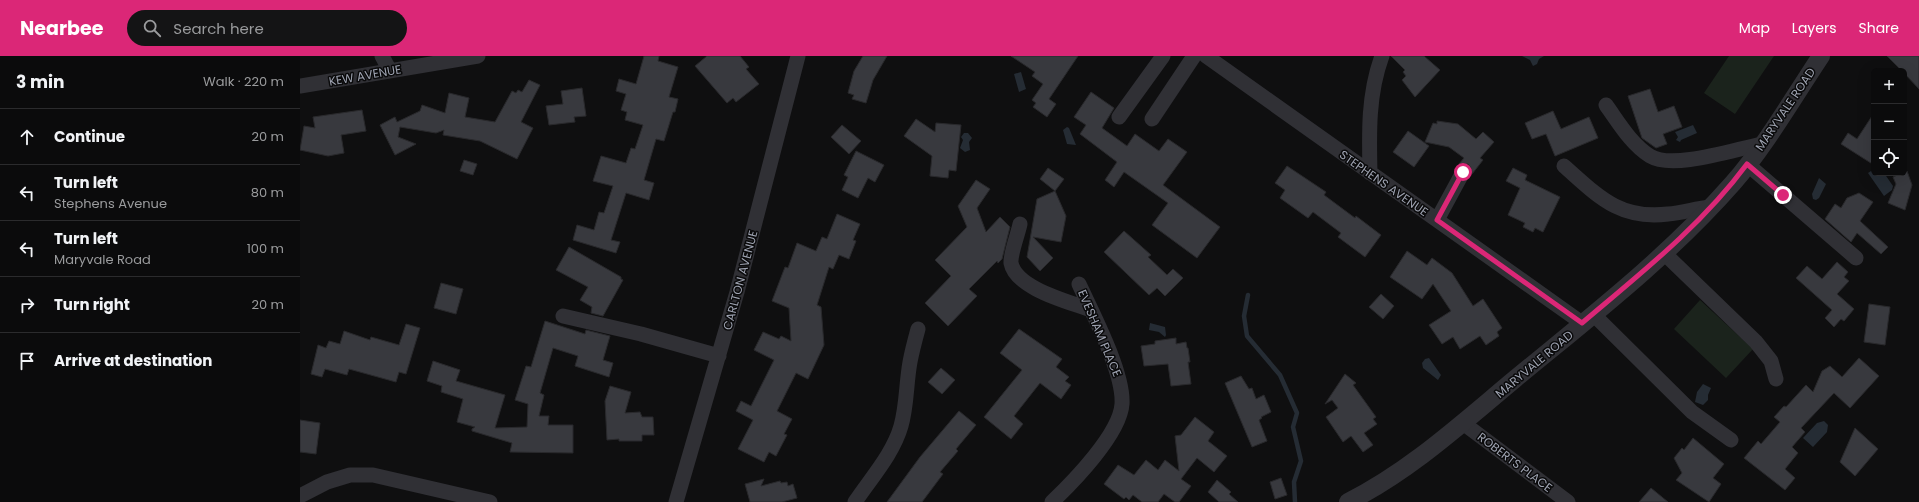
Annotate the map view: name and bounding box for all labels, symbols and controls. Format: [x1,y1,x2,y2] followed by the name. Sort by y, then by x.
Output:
[127,10,407,46] search box
[20,15,103,42] text: Nearbee
[141,17,163,39] icon: search
[173,18,264,39] text: Search here
[1739,18,1770,38] text: Map
[1792,18,1836,38] text: Layers
[1858,18,1899,38] text: Share
[327,60,403,90] street label: KEW AVENUE
[1751,64,1819,154] street label: MARYVALE ROAD
[1871,68,1907,176] map controls
[1871,68,1907,104] button: +
[16,70,64,94] text: 3 min
[203,72,284,91] text: Walk · 220 m
[1871,104,1907,140] button: −
[16,126,38,148] icon: ahead
[54,126,125,147] text: Continue
[251,127,284,146] text: 20 m
[1871,140,1907,176] button: locate
[1336,146,1432,220] street label: STEPHENS AVENUE
[1454,163,1472,181] route start
[54,172,118,193] text: Turn left
[16,182,38,204] icon: left
[251,183,284,202] text: 80 m
[1774,186,1792,204] route end
[54,194,167,213] text: Stephens Avenue
[54,228,118,249] text: Turn left
[719,228,761,332] street label: CARLTON AVENUE
[16,238,38,260] icon: left
[247,239,284,258] text: 100 m
[54,250,151,269] text: Maryvale Road
[1074,287,1126,379] street label: EVESHAM PLACE
[16,294,38,316] icon: right
[54,294,130,315] text: Turn right
[251,295,284,314] text: 20 m
[1491,326,1577,402] street label: MARYVALE ROAD
[16,350,38,372] icon: arrive
[54,350,212,371] text: Arrive at destination
[1474,428,1556,496] street label: ROBERTS PLACE

